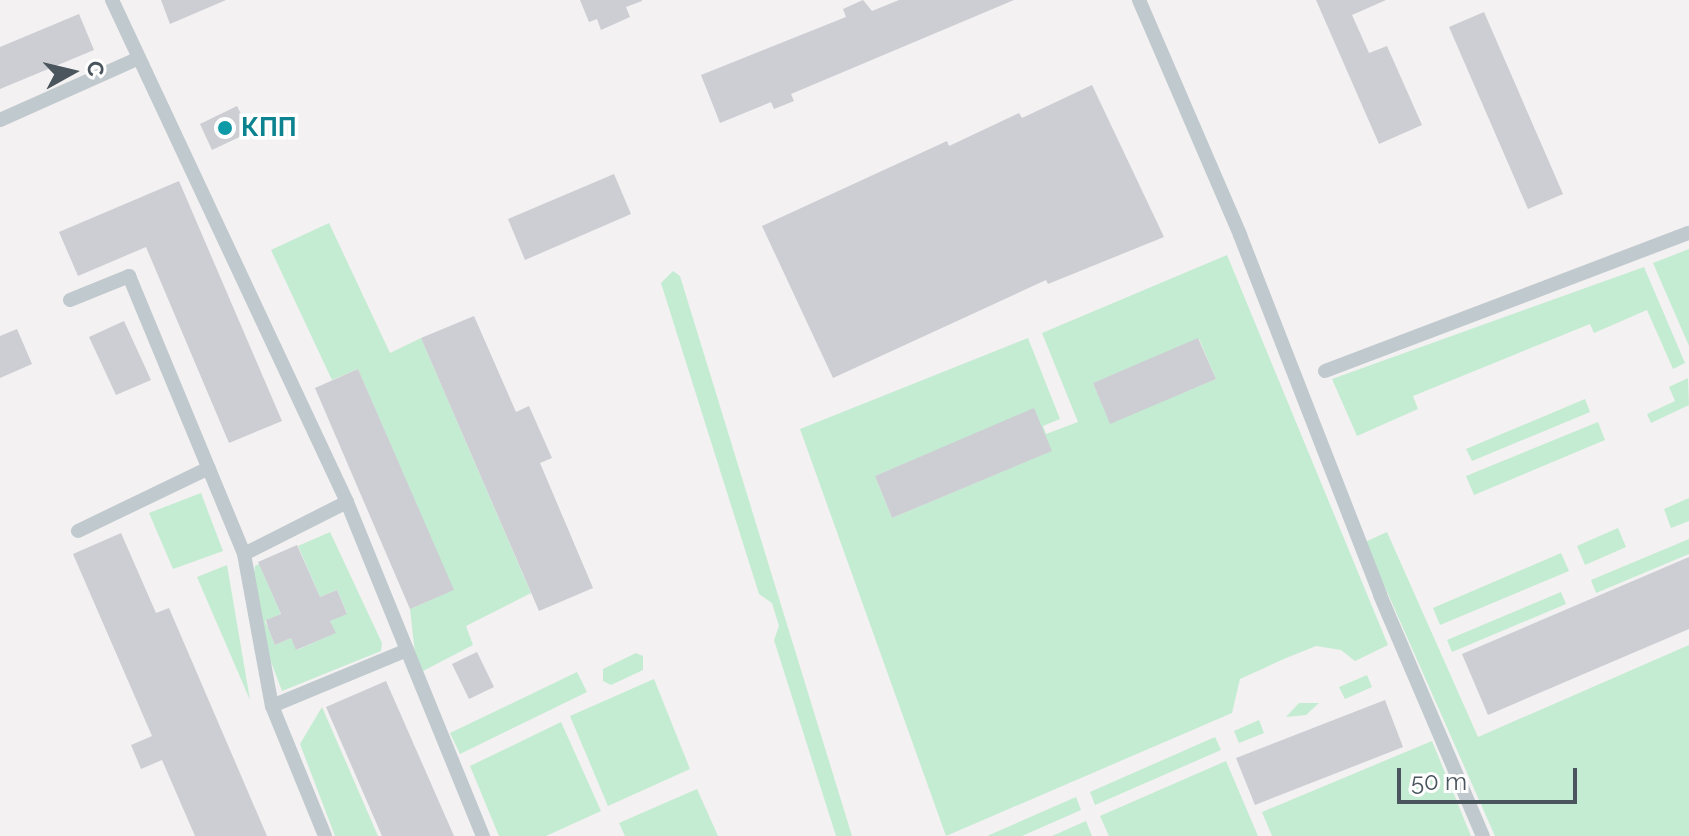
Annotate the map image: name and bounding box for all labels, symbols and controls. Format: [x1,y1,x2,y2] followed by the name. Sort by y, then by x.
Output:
[32,32,112,112] north arrow
[82,59,110,78] text: С
[241,112,297,144] place label: КПП
[216,119,234,137] marker: КПП
[1401,752,1581,802] scale bar
[1411,767,1467,796] text: 50 m

